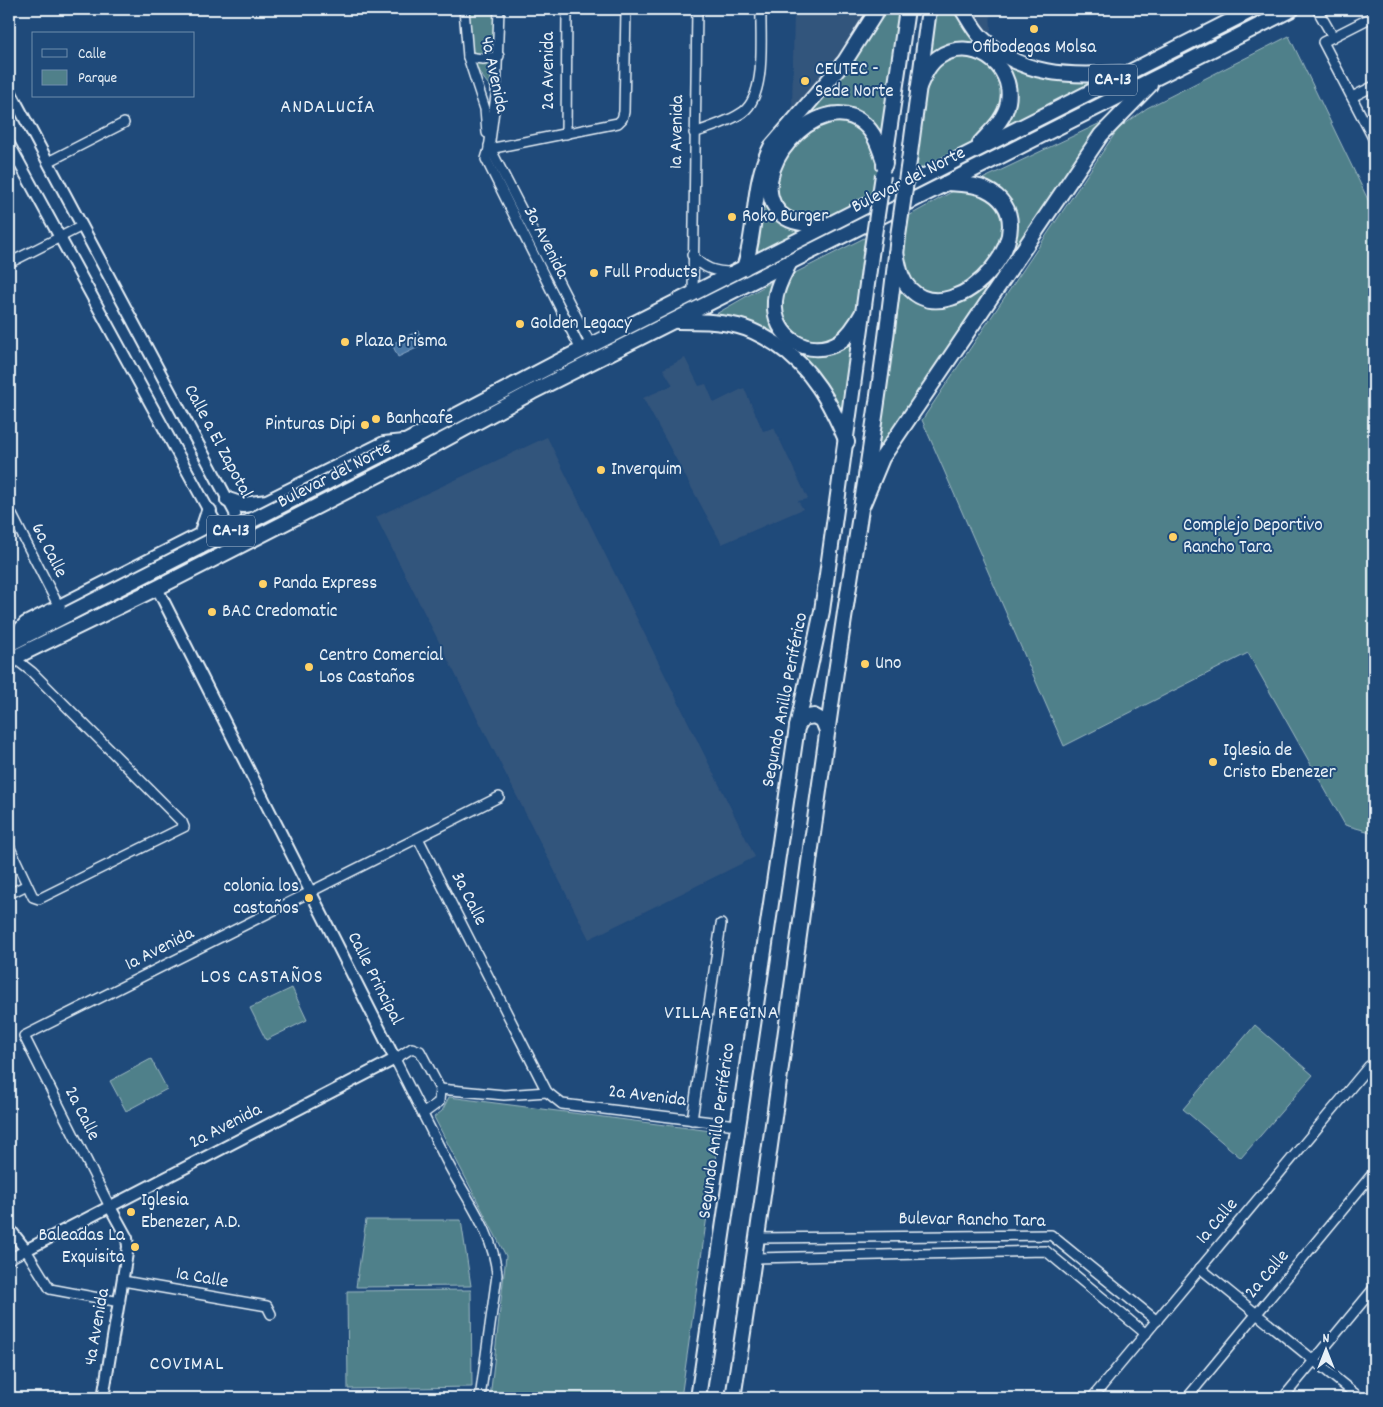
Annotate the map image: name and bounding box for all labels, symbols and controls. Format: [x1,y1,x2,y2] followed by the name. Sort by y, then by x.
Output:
[1028,23,1040,35] marker: Ofibodegas Molsa
[536,31,563,110] street label: 2a Avenida
[32,32,195,98] legend
[472,34,515,117] street label: 4a Avenida
[972,35,1097,62] place label: Ofibodegas Molsa
[78,44,107,66] text: Calle
[815,57,894,106] place label: CEUTEC - Sede Norte
[1089,64,1137,96] road number: CA-13
[78,68,118,90] text: Parque
[799,75,811,87] marker: CEUTEC - Sede Norte
[280,94,376,122] district label: ANDALUCÍA
[664,94,692,169] street label: 1a Avenida
[847,141,971,221] street label: Bulevar del Norte
[515,202,575,285] street label: 3a Avenida
[742,204,828,231] place label: Roko Burger
[726,211,738,223] marker: Roko Burger
[604,260,698,287] place label: Full Products
[588,267,600,279] marker: Full Products
[530,311,632,338] place label: Golden Legacy
[514,318,526,330] marker: Golden Legacy
[355,329,448,356] place label: Plaza Prisma
[339,336,351,348] marker: Plaza Prisma
[176,380,259,504] street label: Calle a El Zapotal
[386,406,453,433] place label: Banhcafe
[265,412,356,439] place label: Pinturas Dipi
[370,413,382,425] marker: Banhcafe
[359,419,371,431] marker: Pinturas Dipi
[273,436,397,516] street label: Bulevar del Norte
[611,457,682,484] place label: Inverquim
[595,464,607,476] marker: Inverquim
[1183,513,1323,562] place label: Complejo Deportivo Rancho Tara
[207,516,255,546] road number: CA-13
[23,519,73,583] street label: 6a Calle
[1167,531,1179,543] marker: Complejo Deportivo Rancho Tara
[273,571,377,598] place label: Panda Express
[257,578,269,590] marker: Panda Express
[222,599,337,626] place label: BAC Credomatic
[206,606,218,618] marker: BAC Credomatic
[756,610,816,790] street label: Segundo Anillo Periférico
[319,643,444,692] place label: Centro Comercial Los Castaños
[875,651,901,678] place label: Uno
[859,658,871,670] marker: Uno
[303,661,315,673] marker: Centro Comercial Los Castaños
[1223,738,1336,787] place label: Iglesia de Cristo Ebenezer
[1207,756,1219,768] marker: Iglesia de Cristo Ebenezer
[443,867,493,931] street label: 3a Calle
[223,874,299,923] place label: colonia los castaños
[303,892,315,904] marker: colonia los castaños
[121,921,200,979] street label: 1a Avenida
[339,928,409,1031] street label: Calle Principal
[200,964,324,992] district label: LOS CASTAÑOS
[664,1000,780,1028] district label: VILLA REGINA
[692,1041,744,1221] street label: Segundo Anillo Periférico
[606,1079,689,1115] street label: 2a Avenida
[56,1082,106,1146] street label: 2a Calle
[185,1097,268,1157] street label: 2a Avenida
[141,1188,240,1237] place label: Iglesia Ebenezer, A.D.
[1191,1193,1245,1251] street label: 1a Calle
[125,1206,137,1218] marker: Iglesia Ebenezer, A.D.
[898,1206,1047,1236] street label: Bulevar Rancho Tara
[38,1223,126,1272] place label: Baleadas La Exquisita
[129,1241,141,1253] marker: Baleadas La Exquisita
[1239,1244,1297,1306] street label: 2a Calle
[173,1261,231,1297] street label: 1a Calle
[78,1285,118,1368] street label: 4a Avenida
[1300,1324,1350,1374] north arrow
[1323,1329,1330,1349] text: N
[150,1351,225,1379] district label: COVIMAL

